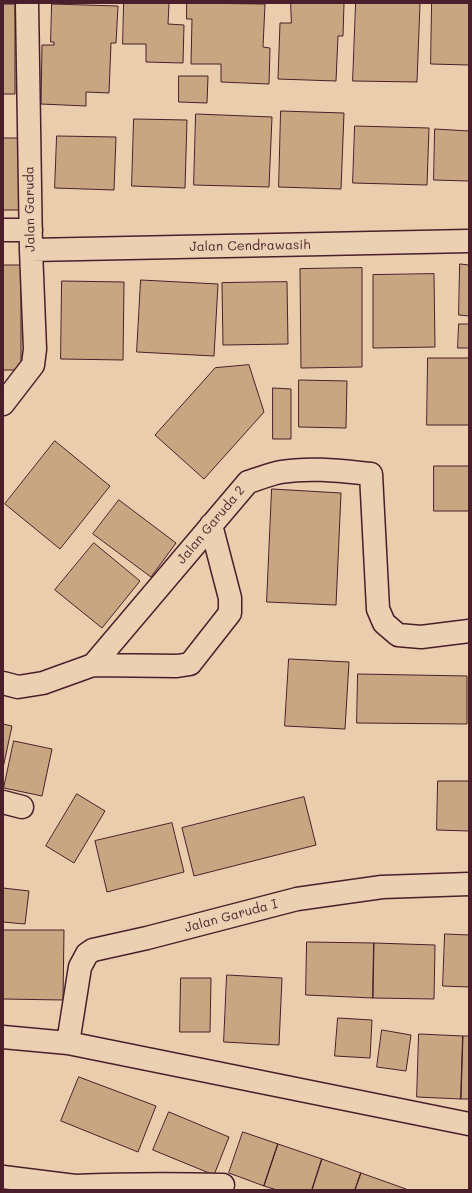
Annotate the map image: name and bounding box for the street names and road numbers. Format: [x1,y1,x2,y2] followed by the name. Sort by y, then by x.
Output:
[21,166,39,252] street label: Jalan Garuda
[189,237,311,255] street label: Jalan Cendrawasih
[174,483,248,567] street label: Jalan Garuda 2
[183,896,279,936] street label: Jalan Garuda I

